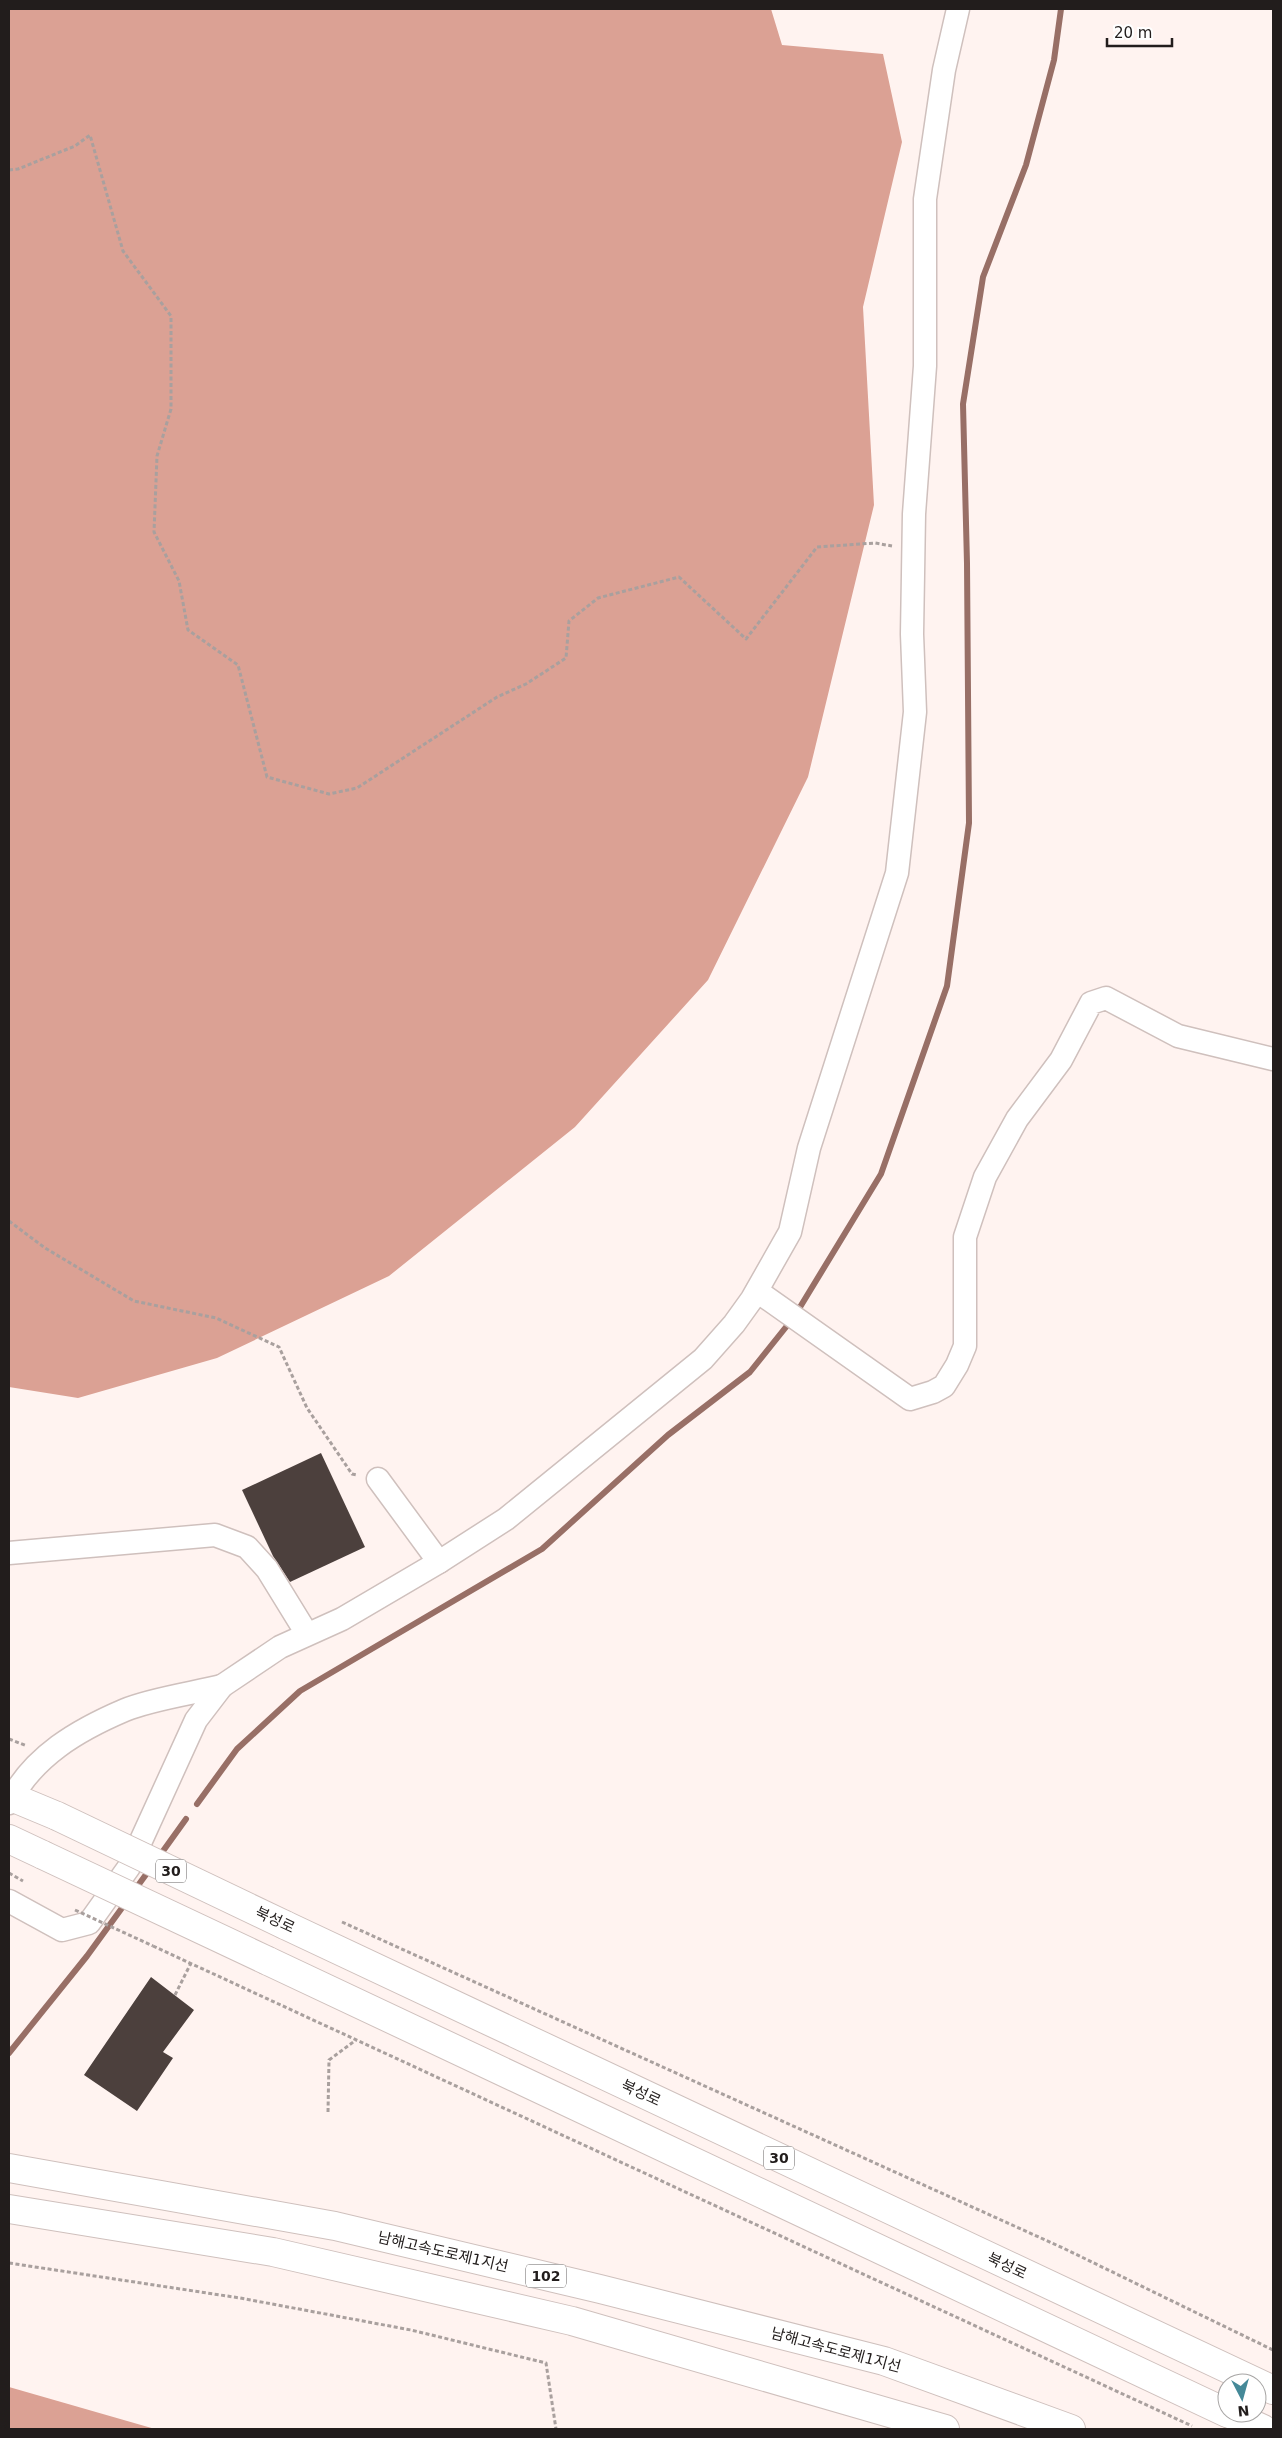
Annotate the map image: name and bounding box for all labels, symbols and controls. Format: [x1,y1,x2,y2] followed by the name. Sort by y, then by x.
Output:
[1107,15,1172,47] scale bar
[1114,24,1152,42] text: 20 m
[156,1860,186,1882] road number: 30
[252,1903,298,1937] street label: 북성로
[618,2076,664,2110] street label: 북성로
[764,2146,794,2170] road number: 30
[376,2228,510,2276] street label: 남해고속도로제1지선
[984,2249,1030,2283] street label: 북성로
[526,2264,566,2288] road number: 102
[769,2324,903,2376] street label: 남해고속도로제1지선
[1217,2373,1267,2423] north arrow
[1237,2402,1250,2419] text: N

